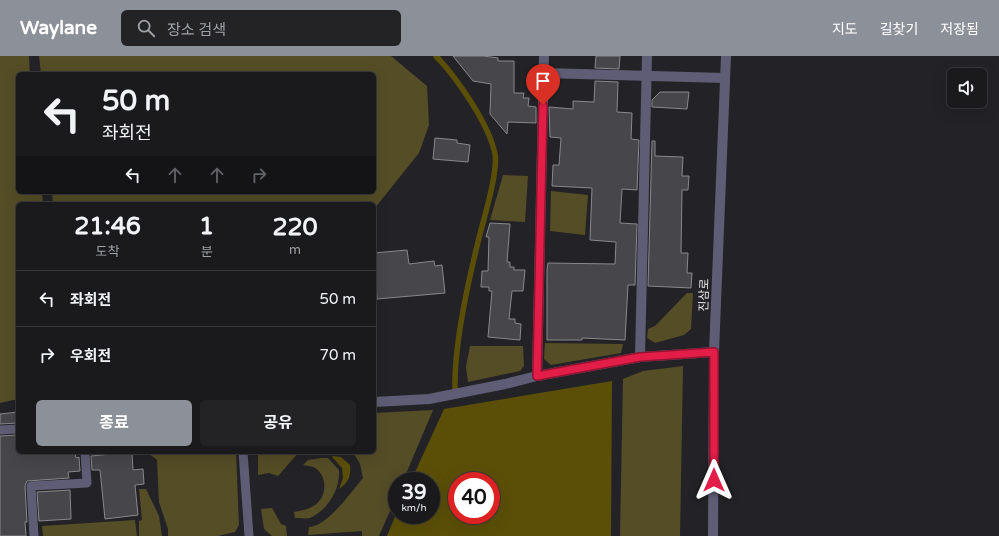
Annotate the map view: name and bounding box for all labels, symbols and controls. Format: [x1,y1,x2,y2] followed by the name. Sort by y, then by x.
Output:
[121,10,401,46] search box
[20,17,97,39] text: Waylane
[135,17,157,39] icon: search
[167,21,226,39] text: 장소 검색
[832,21,858,38] text: 지도
[880,21,918,38] text: 길찾기
[940,21,979,38] text: 저장됨
[526,64,560,105] pin
[947,68,987,108] map controls
[947,68,987,108] button: sound
[532,70,554,92] icon: arrive
[102,84,170,118] text: 50 m
[36,88,88,140] icon: left
[102,122,152,144] text: 좌회전
[122,164,144,186] icon: left
[164,164,186,186] icon: ahead
[206,164,228,186] icon: ahead
[248,164,270,186] icon: right
[74,212,141,241] text: 21:46
[199,212,214,241] text: 1
[272,213,318,242] text: 220
[289,242,301,258] text: m
[96,244,120,260] text: 도착
[201,244,213,260] text: 분
[696,278,712,312] street label: 진삼로
[36,288,58,310] icon: left
[319,290,356,308] text: 50 m
[70,291,111,309] text: 좌회전
[36,344,58,366] icon: right
[319,346,356,364] text: 70 m
[70,347,111,365] text: 우회전
[36,400,192,446] button: 종료
[200,400,356,446] button: 공유
[693,459,735,501] position arrow
[448,472,500,524] speed limit sign: 40
[401,481,427,505] text: 39
[401,502,427,514] text: km/h

